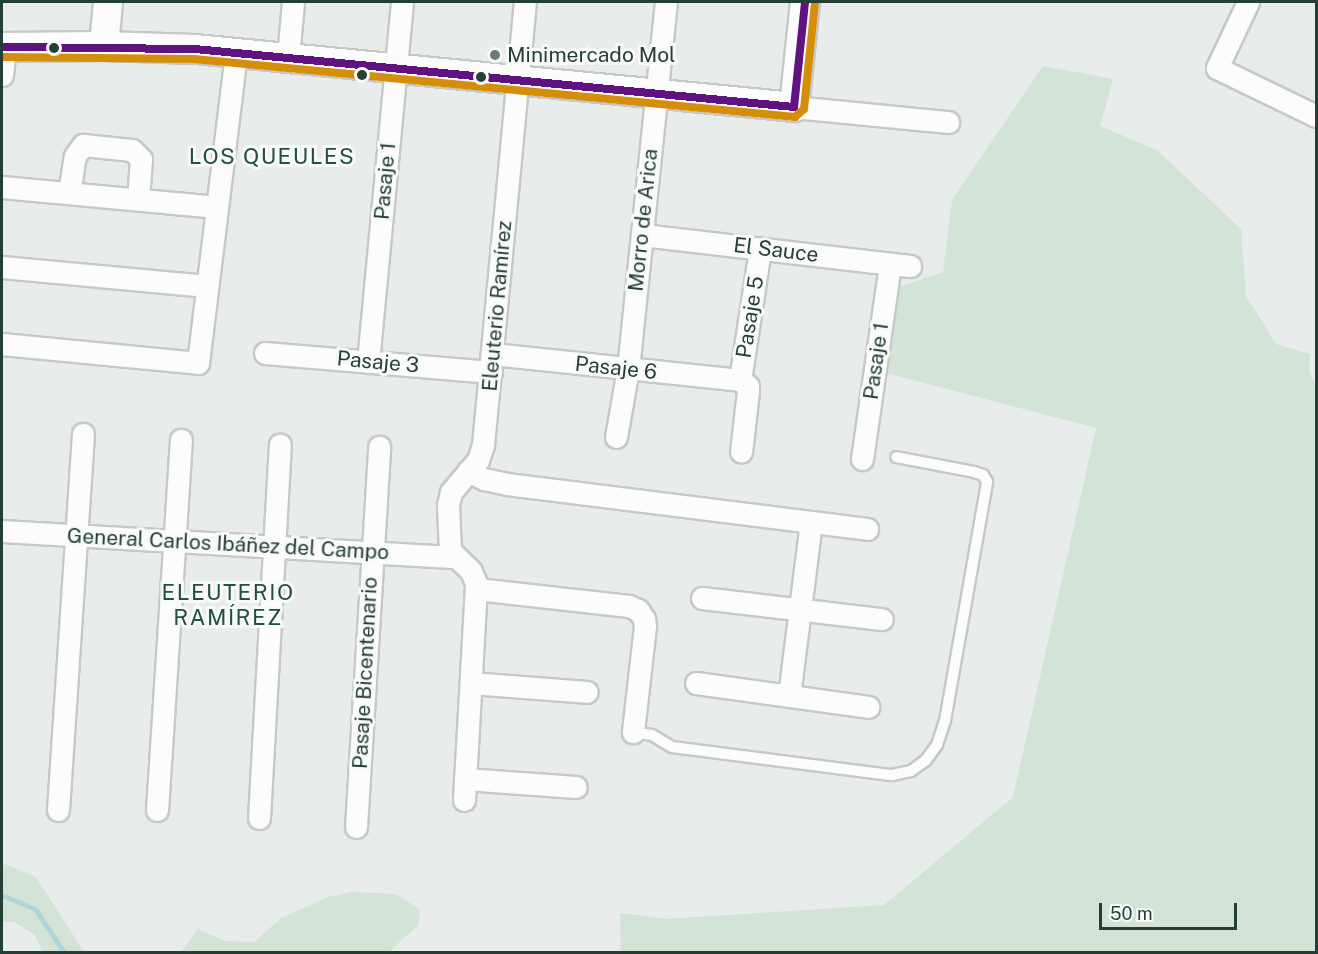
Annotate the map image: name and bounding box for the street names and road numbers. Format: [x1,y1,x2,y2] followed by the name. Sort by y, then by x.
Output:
[369,141,401,221] street label: Pasaje 1
[623,147,663,293] street label: Morro de Arica
[477,219,517,393] street label: Eleuterio Ramírez
[732,232,820,268] street label: El Sauce
[731,274,769,360] street label: Pasaje 5
[858,321,894,401] street label: Pasaje 1
[336,346,420,378] street label: Pasaje 3
[574,351,658,385] street label: Pasaje 6
[66,523,390,565] street label: General Carlos Ibáñez del Campo
[347,576,383,770] street label: Pasaje Bicentenario

